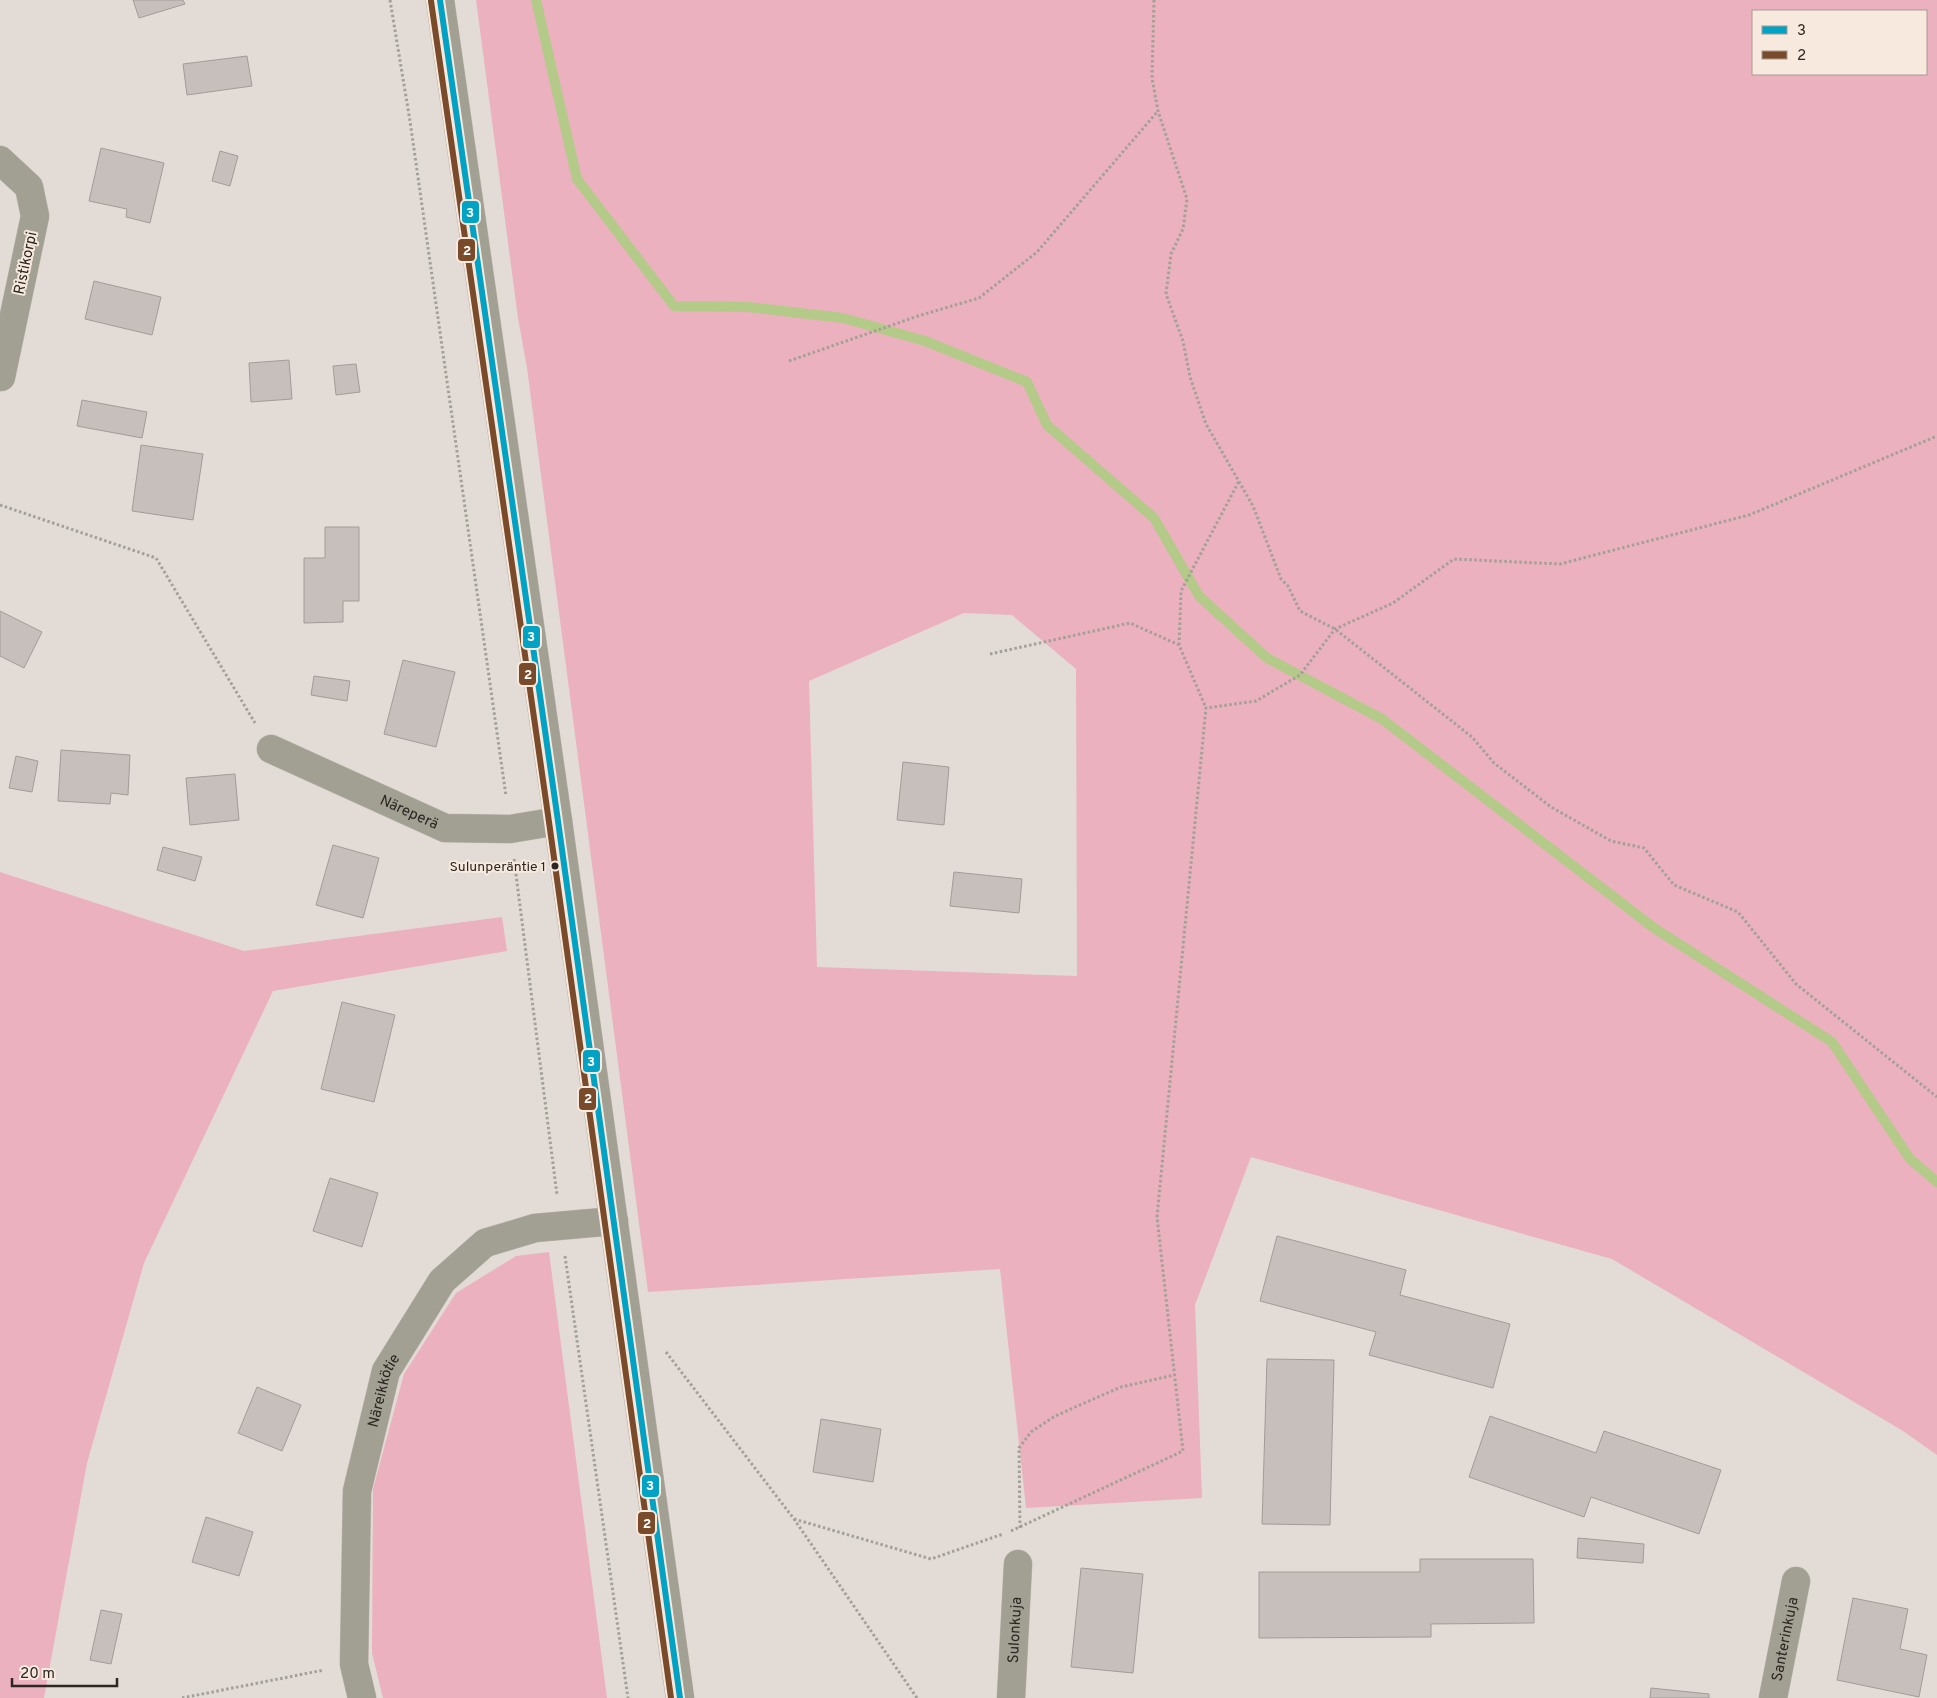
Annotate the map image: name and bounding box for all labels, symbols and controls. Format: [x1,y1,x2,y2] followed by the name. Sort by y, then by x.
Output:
[1752,10,1927,75] legend
[1797,22,1806,41] text: 3
[1797,47,1806,66] text: 2
[461,200,480,224] line badge: 3
[466,205,474,222] text: 3
[11,230,42,296] street label: Ristikorpi
[457,238,476,262] line badge: 2
[463,243,471,260] text: 2
[522,625,541,649] line badge: 3
[527,629,535,646] text: 3
[518,662,537,686] line badge: 2
[524,667,532,684] text: 2
[377,792,441,835] street label: Näreperä
[449,859,546,876] place label: Sulunperäntie 1
[550,861,560,871] marker: Sulunperäntie 1
[582,1049,601,1073] line badge: 3
[587,1054,595,1071] text: 3
[578,1087,597,1111] line badge: 2
[584,1091,592,1108] text: 2
[365,1351,405,1430] street label: Näreikkötie
[641,1474,660,1498] line badge: 3
[646,1478,654,1495] text: 3
[637,1511,656,1535] line badge: 2
[643,1516,651,1533] text: 2
[1005,1596,1027,1664] street label: Sulonkuja
[1768,1596,1804,1683] street label: Santerinkuja
[12,1656,118,1688] scale bar
[20,1665,55,1684] text: 20 m

